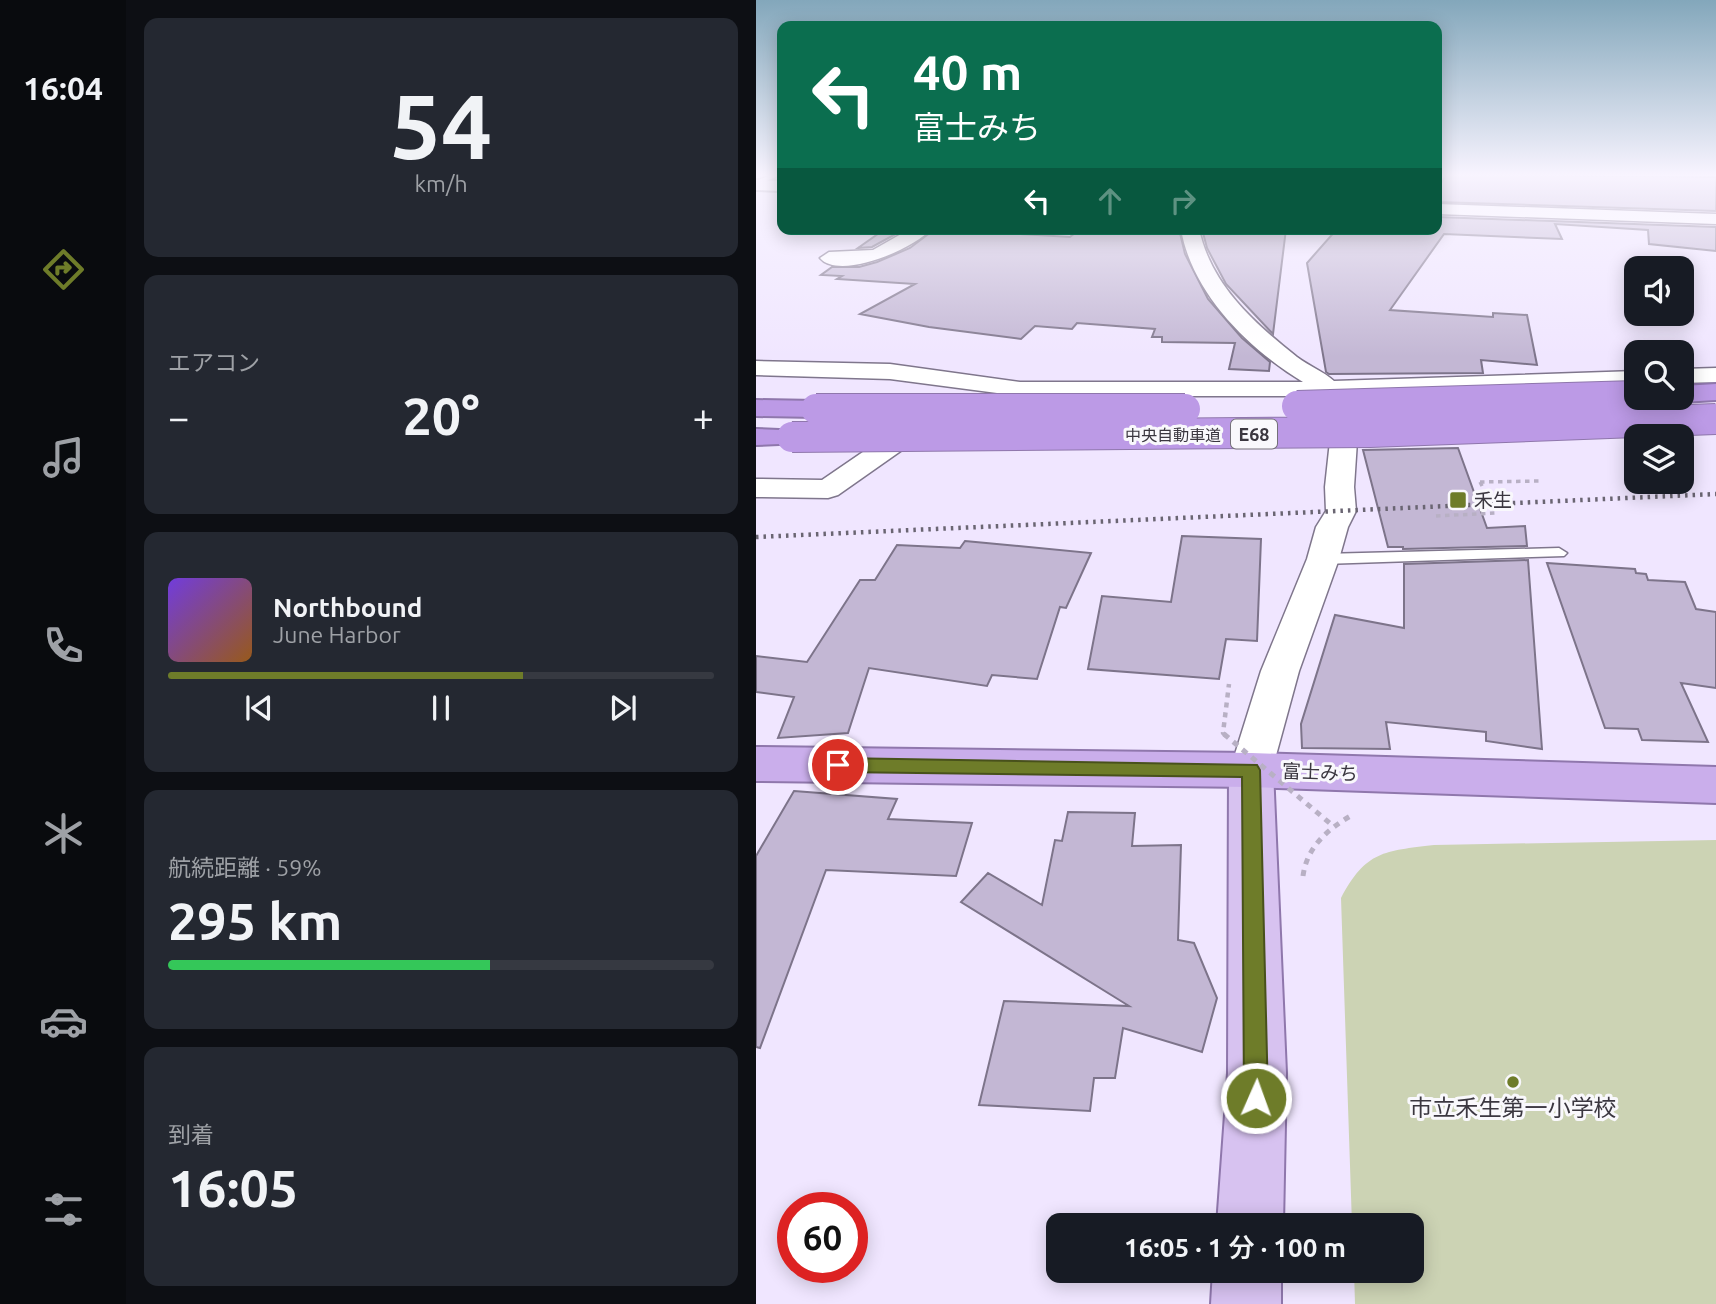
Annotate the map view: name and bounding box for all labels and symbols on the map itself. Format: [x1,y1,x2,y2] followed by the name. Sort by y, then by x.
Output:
[1231,420,1277,448] road number: E68
[1125,426,1221,444] street label: 中央自動車道
[1474,489,1512,511] place label: 禾生
[1448,490,1468,510] marker: 禾生
[808,735,868,795] pin
[1282,760,1358,784] street label: 富士みち
[1219,1061,1293,1135] position arrow
[1505,1074,1521,1090] marker: 市立禾生第一小学校
[1410,1095,1617,1120] place label: 市立禾生第一小学校
[777,1192,868,1283] speed limit sign: 60

